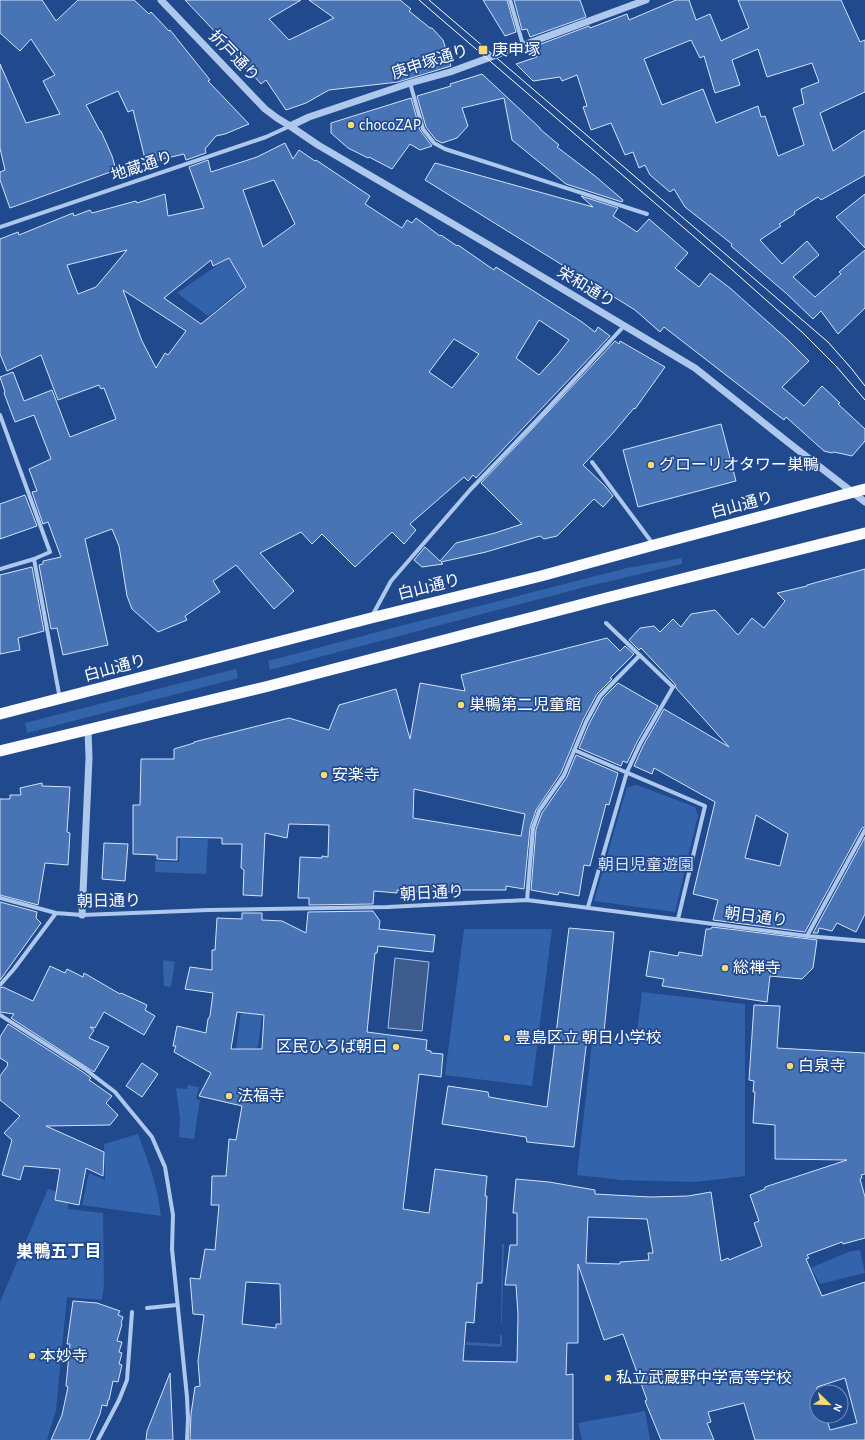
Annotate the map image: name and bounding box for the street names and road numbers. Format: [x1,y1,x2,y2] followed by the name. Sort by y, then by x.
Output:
[206,27,263,85] street label: 折戸通り
[389,41,471,82] street label: 庚申塚通り
[109,148,175,183] street label: 地蔵通り
[554,263,618,310] street label: 栄和通り
[709,488,775,521] street label: 白山通り
[396,571,462,603] street label: 白山通り
[82,651,148,684] street label: 白山通り
[400,882,464,903] street label: 朝日通り
[77,891,141,910] street label: 朝日通り
[723,904,789,929] street label: 朝日通り

